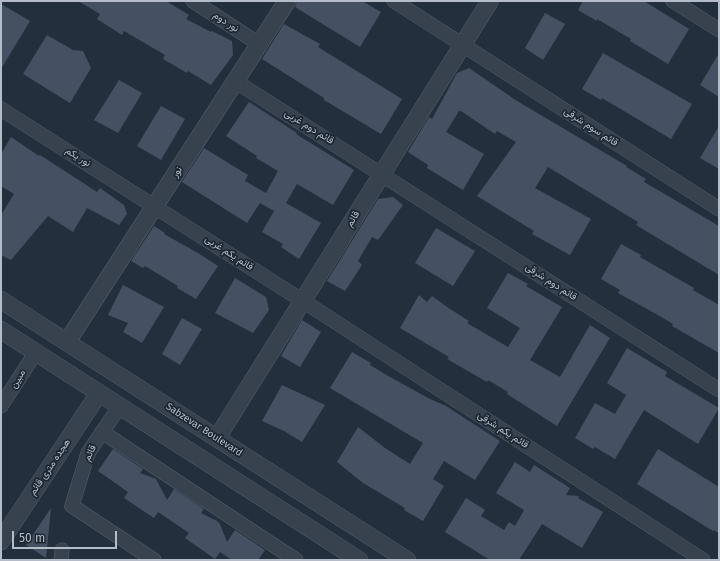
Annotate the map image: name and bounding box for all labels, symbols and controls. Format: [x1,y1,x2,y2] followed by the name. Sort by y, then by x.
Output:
[211,9,241,35] street label: نور دوم
[562,105,620,149] street label: قائم سوم شرقی
[282,107,336,147] street label: قائم دوم غربی
[63,145,93,169] street label: نور یکم
[169,164,185,180] street label: نور
[344,209,362,229] street label: قائم
[202,233,256,273] street label: قائم یکم غربی
[523,261,579,303] street label: قائم دوم شرقی
[8,367,28,391] street label: مبین
[163,401,245,459] street label: Sabzevar Boulevard
[475,409,531,451] street label: قائم یکم شرقی
[27,437,73,497] street label: هجده متری قائم
[81,443,99,463] street label: قائم
[14,523,119,549] scale bar
[19,531,45,545] text: 50 m

